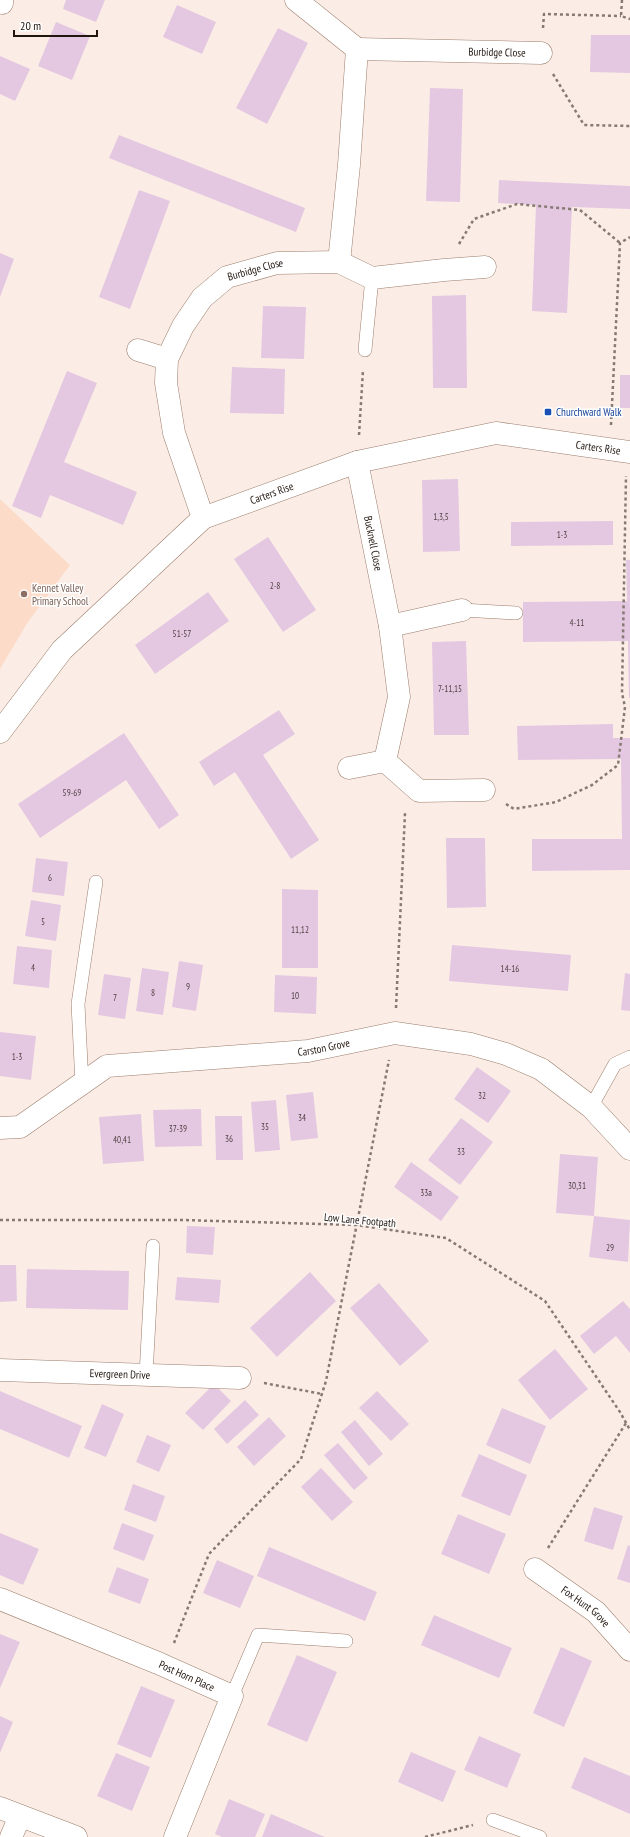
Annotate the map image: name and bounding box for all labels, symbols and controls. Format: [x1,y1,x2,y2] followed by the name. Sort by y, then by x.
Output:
[14,12,97,38] scale bar
[20,18,41,33] text: 20 m
[468,44,526,60] street label: Burbidge Close
[226,256,284,284] street label: Burbidge Close
[556,405,622,419] place label: Churchward Walk
[543,407,553,417] marker: Churchward Walk
[575,437,622,458] street label: Carters Rise
[248,479,296,507] street label: Carters Rise
[433,511,449,522] house number: 1,3,5
[361,515,386,573] street label: Bucknell Close
[557,529,567,540] house number: 1-3
[270,580,280,591] house number: 2-8
[32,581,89,608] place label: Kennet Valley Primary School
[19,589,29,599] marker: Kennet Valley Primary School
[570,617,584,628] house number: 4-11
[173,628,191,639] house number: 51-57
[438,683,462,694] house number: 7-11,15
[63,787,81,798] house number: 59-69
[48,872,52,883] house number: 6
[41,916,45,927] house number: 5
[291,924,309,935] house number: 11,12
[31,962,35,973] house number: 4
[501,963,519,974] house number: 14-16
[186,981,190,992] house number: 9
[151,987,155,998] house number: 8
[291,990,299,1001] house number: 10
[113,992,117,1003] house number: 7
[297,1035,352,1059] street label: Carston Grove
[12,1051,22,1062] house number: 1-3
[478,1090,486,1101] house number: 32
[298,1112,306,1123] house number: 34
[261,1121,269,1132] house number: 35
[169,1123,187,1134] house number: 37-39
[225,1133,233,1144] house number: 36
[113,1134,131,1145] house number: 40,41
[457,1146,465,1157] house number: 33
[568,1180,586,1191] house number: 30,31
[420,1187,432,1198] house number: 33a
[324,1210,397,1230] street label: Low Lane Footpath
[606,1242,614,1253] house number: 29
[89,1366,151,1382] street label: Evergreen Drive
[559,1583,613,1630] street label: Fox Hunt Grove
[157,1657,217,1695] street label: Post Horn Place

